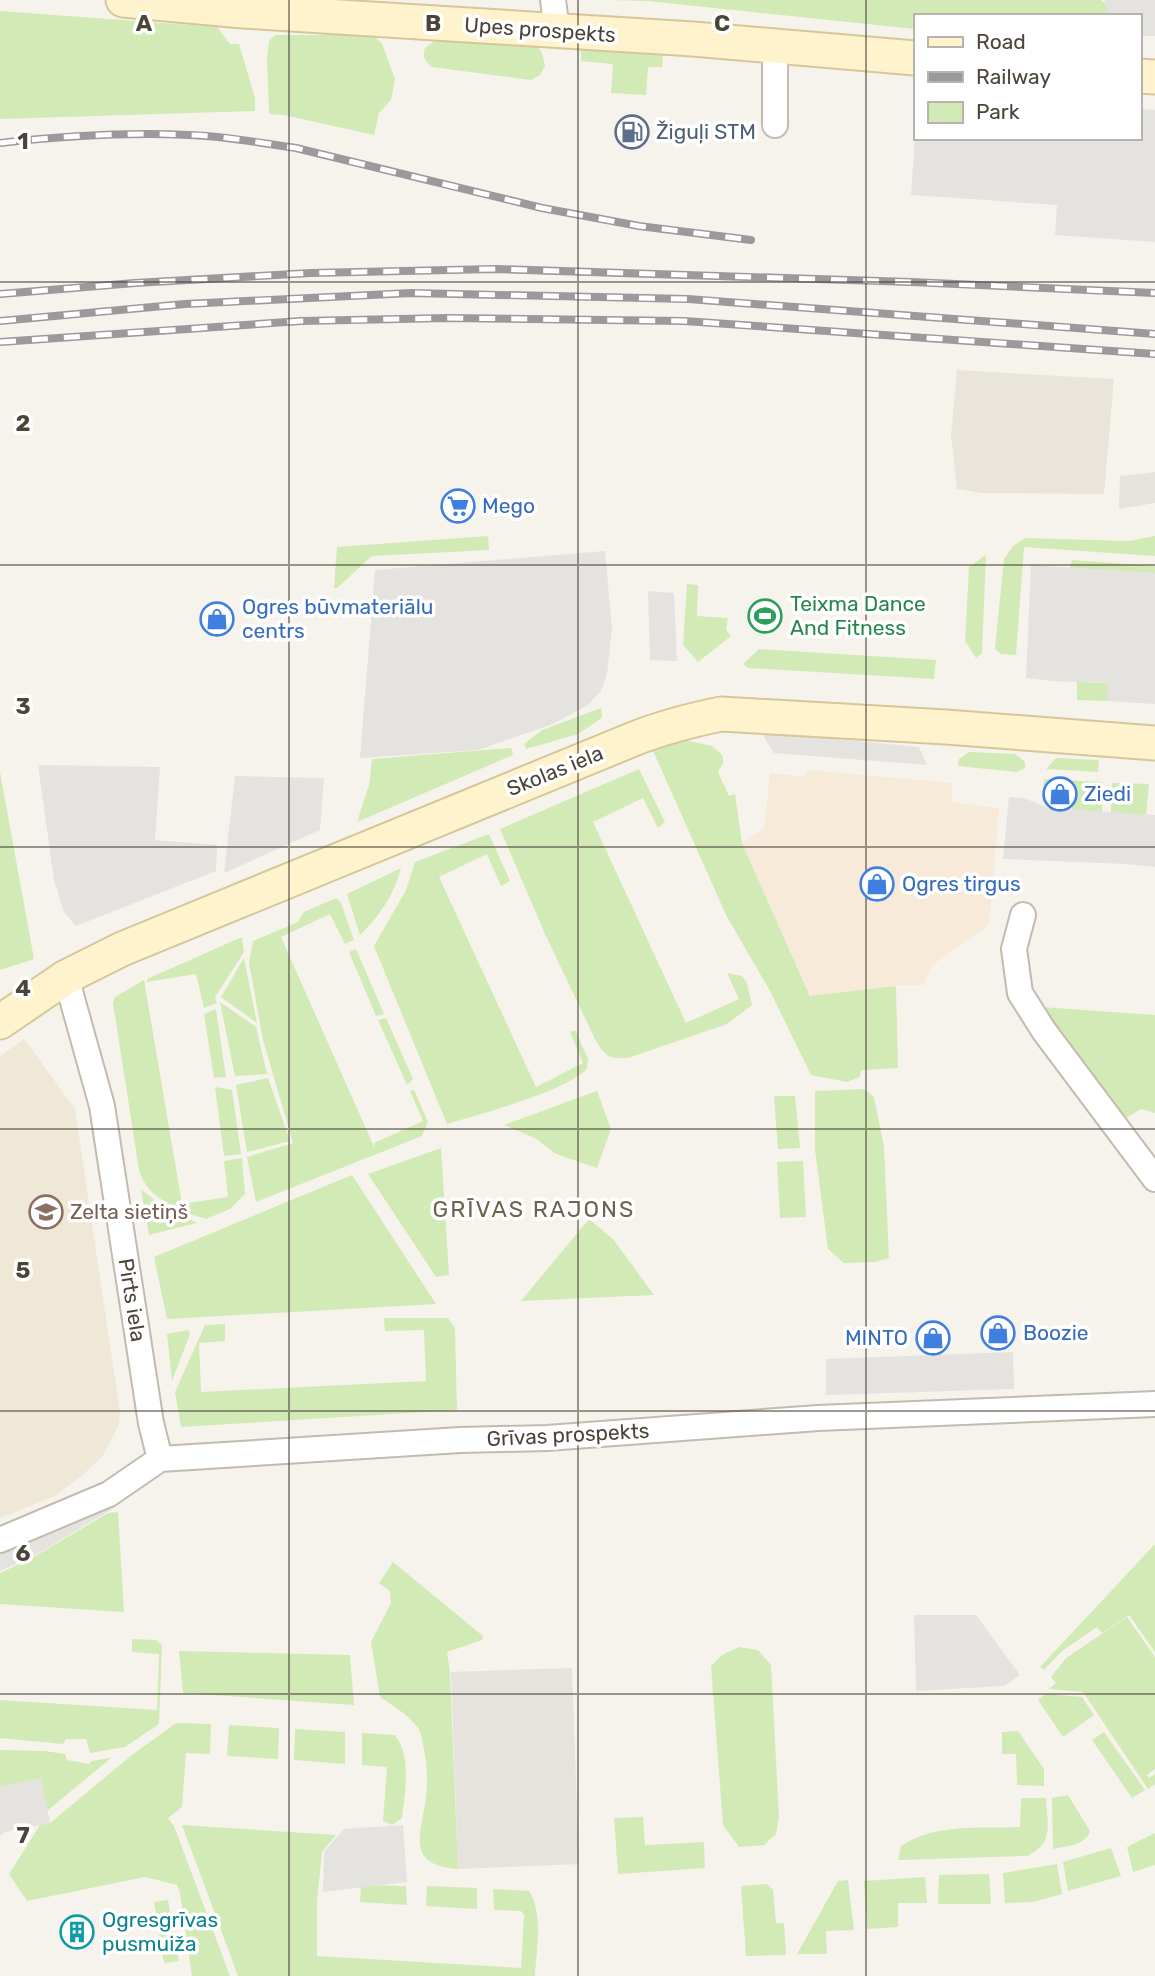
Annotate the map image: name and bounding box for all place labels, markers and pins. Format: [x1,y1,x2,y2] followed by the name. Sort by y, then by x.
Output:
[613,113,651,151] fuel station icon: Žiguļi STM
[656,119,756,144] place label: Žiguļi STM
[439,487,477,525] supermarket icon: Mego
[482,493,535,518] place label: Mego
[790,591,926,640] place label: Teixma Dance And Fitness
[242,594,433,643] place label: Ogres būvmateriālu centrs
[746,597,784,635] sports icon: Teixma Dance And Fitness
[198,600,236,638] shop icon: Ogres būvmateriālu centrs
[1041,775,1079,813] shop icon: Ziedi
[1084,781,1131,806] place label: Ziedi
[858,865,896,903] shop icon: Ogres tirgus
[902,871,1021,896] place label: Ogres tirgus
[27,1193,65,1231] school or university icon: Zelta sietiņš
[70,1199,188,1224] place label: Zelta sietiņš
[979,1314,1017,1352] shop icon: Boozie
[914,1319,952,1357] shop icon: MINTO
[1023,1320,1089,1345] place label: Boozie
[845,1325,908,1350] place label: MINTO
[102,1907,218,1956] place label: Ogresgrīvas pusmuiža
[58,1913,96,1951] building icon: Ogresgrīvas pusmuiža

